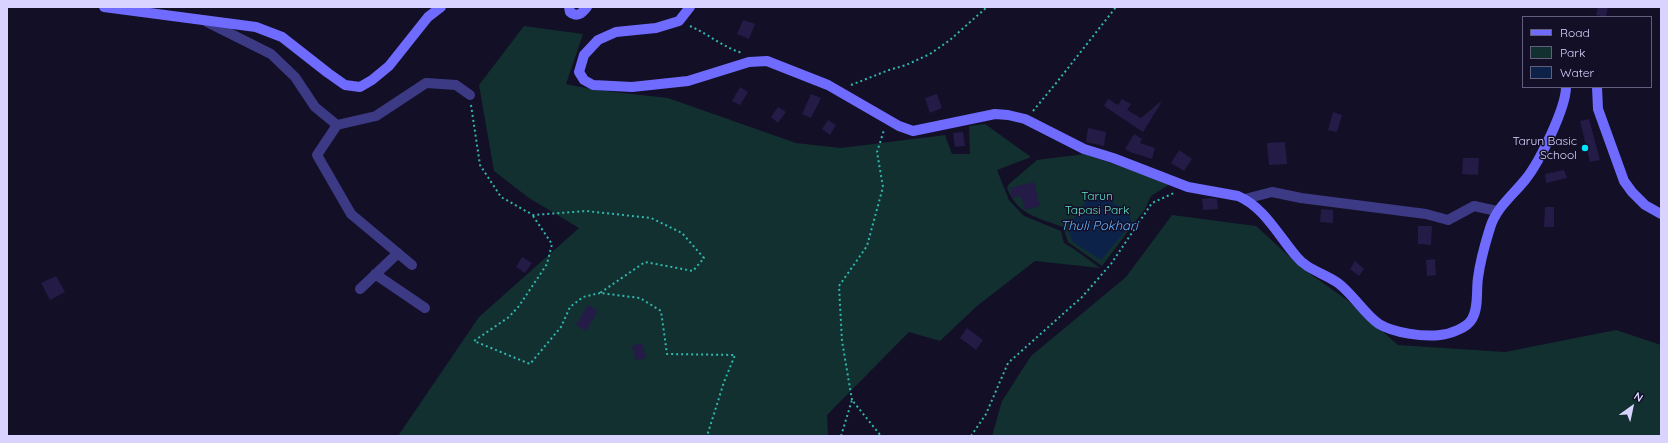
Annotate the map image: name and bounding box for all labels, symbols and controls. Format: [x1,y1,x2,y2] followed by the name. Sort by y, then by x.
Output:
[1522,16,1652,88] legend
[1560,25,1590,40] text: Road
[1560,45,1585,60] text: Park
[1560,65,1594,80] text: Water
[1513,134,1577,162] place label: Tarun Basic School
[1580,143,1590,153] marker: Tarun Basic School
[1065,189,1129,217] park label: Tarun Tapasi Park
[1060,218,1138,234] water label: Thuli Pokhari
[1612,387,1652,427] north arrow
[1631,389,1646,405] text: N

